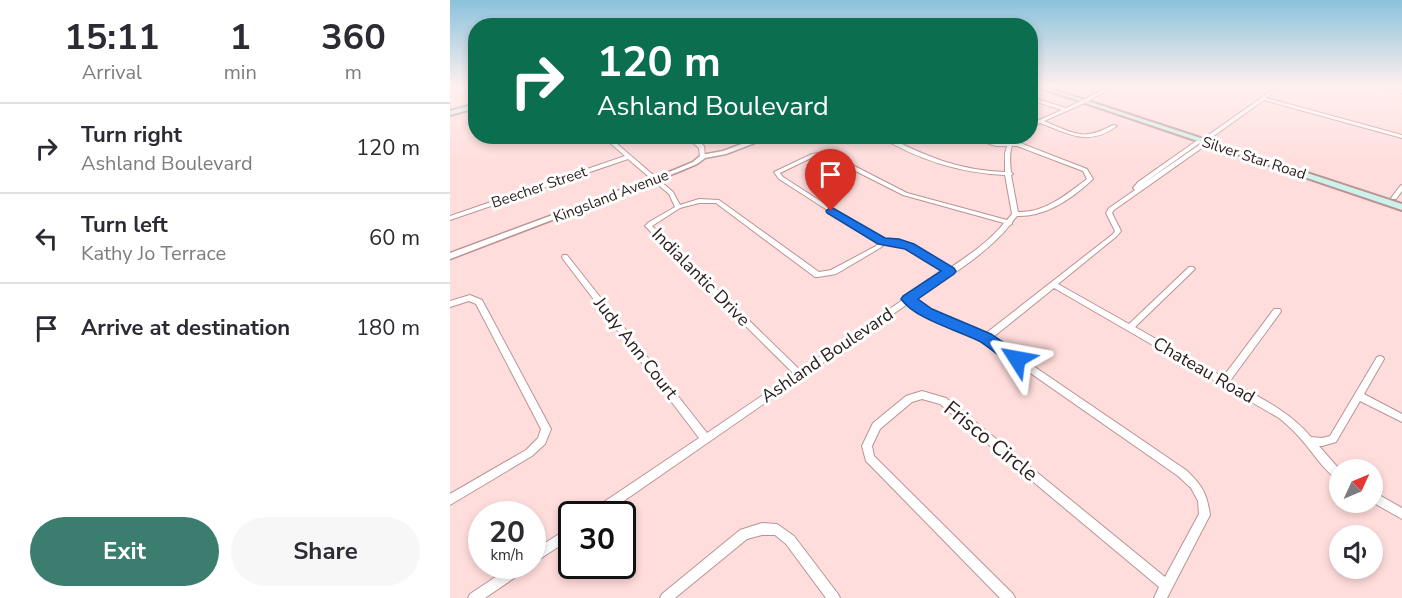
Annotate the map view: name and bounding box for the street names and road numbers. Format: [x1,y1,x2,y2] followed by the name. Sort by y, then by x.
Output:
[1199,132,1309,184] street label: Silver Star Road
[489,161,590,213] street label: Beecher Street
[550,165,672,227] street label: Kingsland Avenue
[646,222,756,332] street label: Indialantic Drive
[588,291,684,405] street label: Judy Ann Court
[756,302,898,408] street label: Ashland Boulevard
[1149,331,1259,409] street label: Chateau Road
[938,394,1044,488] street label: Frisco Circle

